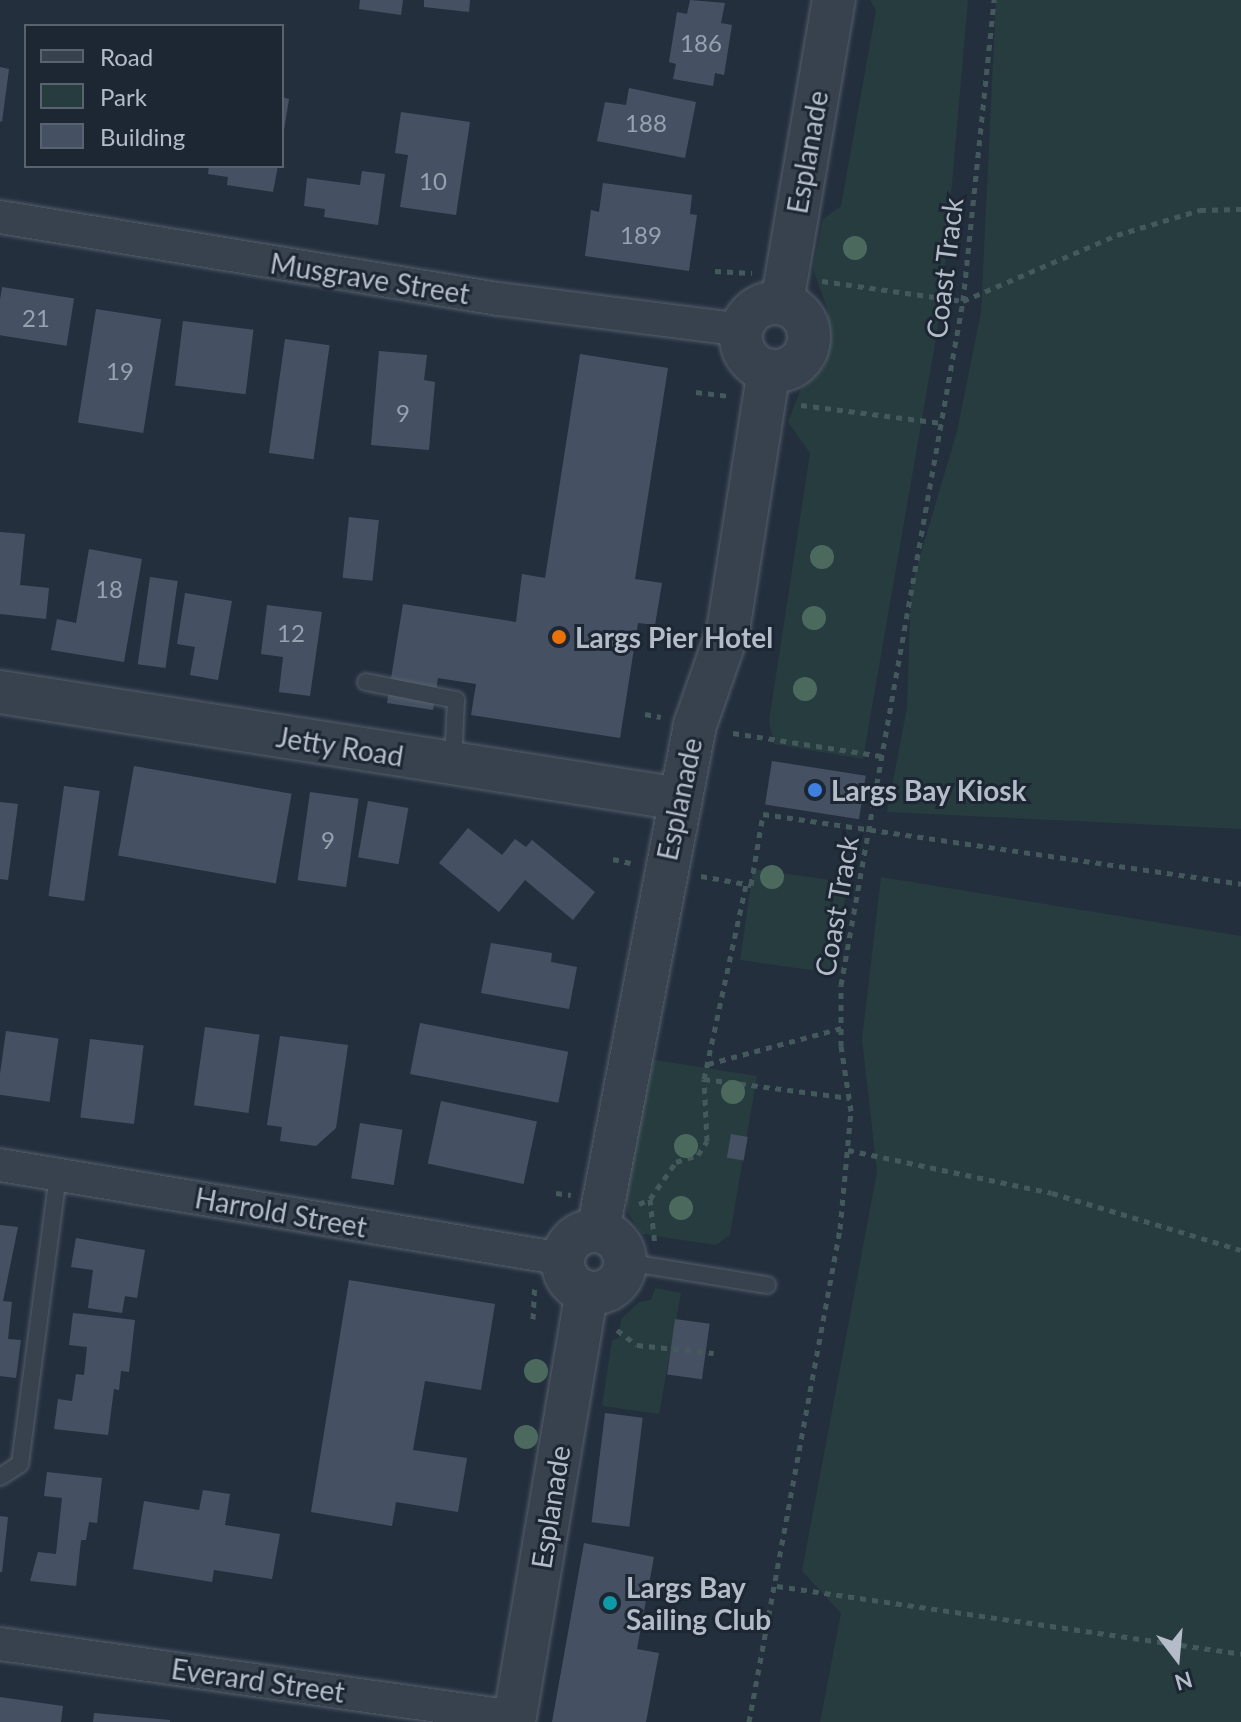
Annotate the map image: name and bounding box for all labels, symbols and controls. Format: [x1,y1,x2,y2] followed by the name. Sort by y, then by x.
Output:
[24,24,284,168] legend
[680,29,722,57] house number: 186
[100,42,153,71] text: Road
[100,82,147,111] text: Park
[780,88,834,216] street label: Esplanade
[625,109,667,137] house number: 188
[100,122,185,151] text: Building
[419,167,447,195] house number: 10
[919,195,969,341] street label: Coast Track
[620,221,662,249] house number: 189
[268,246,472,310] street label: Musgrave Street
[22,304,50,332] house number: 21
[106,357,134,385] house number: 19
[396,399,410,427] house number: 9
[95,575,123,603] house number: 18
[277,619,305,647] house number: 12
[575,620,774,654] place label: Largs Pier Hotel
[550,628,568,646] marker: Largs Pier Hotel
[274,719,406,773] street label: Jetty Road
[650,735,708,863] street label: Esplanade
[831,773,1027,807] place label: Largs Bay Kiosk
[806,781,824,799] marker: Largs Bay Kiosk
[321,826,335,854] house number: 9
[807,833,865,979] street label: Coast Track
[193,1180,369,1244] street label: Harrold Street
[524,1443,576,1571] street label: Esplanade
[626,1570,771,1636] place label: Largs Bay Sailing Club
[601,1594,619,1612] marker: Largs Bay Sailing Club
[1137,1618,1217,1698] north arrow
[169,1651,347,1709] street label: Everard Street
[1172,1666,1196,1697] text: N

